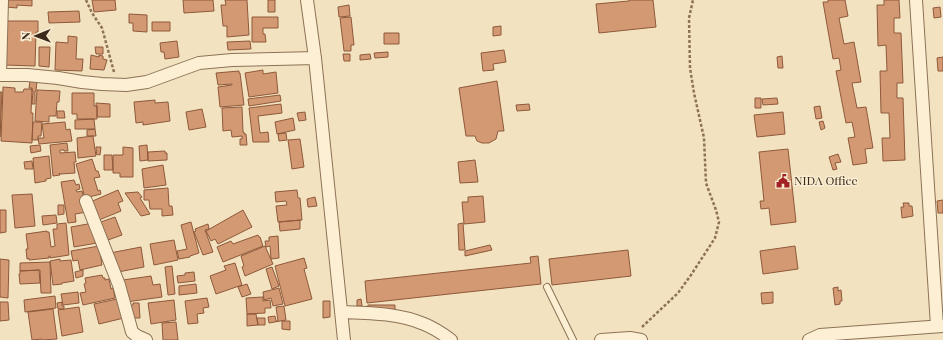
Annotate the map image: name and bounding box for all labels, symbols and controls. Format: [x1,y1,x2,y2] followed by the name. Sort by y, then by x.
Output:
[16,16,56,56] north arrow
[18,32,33,40] text: N
[794,172,858,188] place label: NIDA Office
[775,173,791,189] public building icon: NIDA Office

